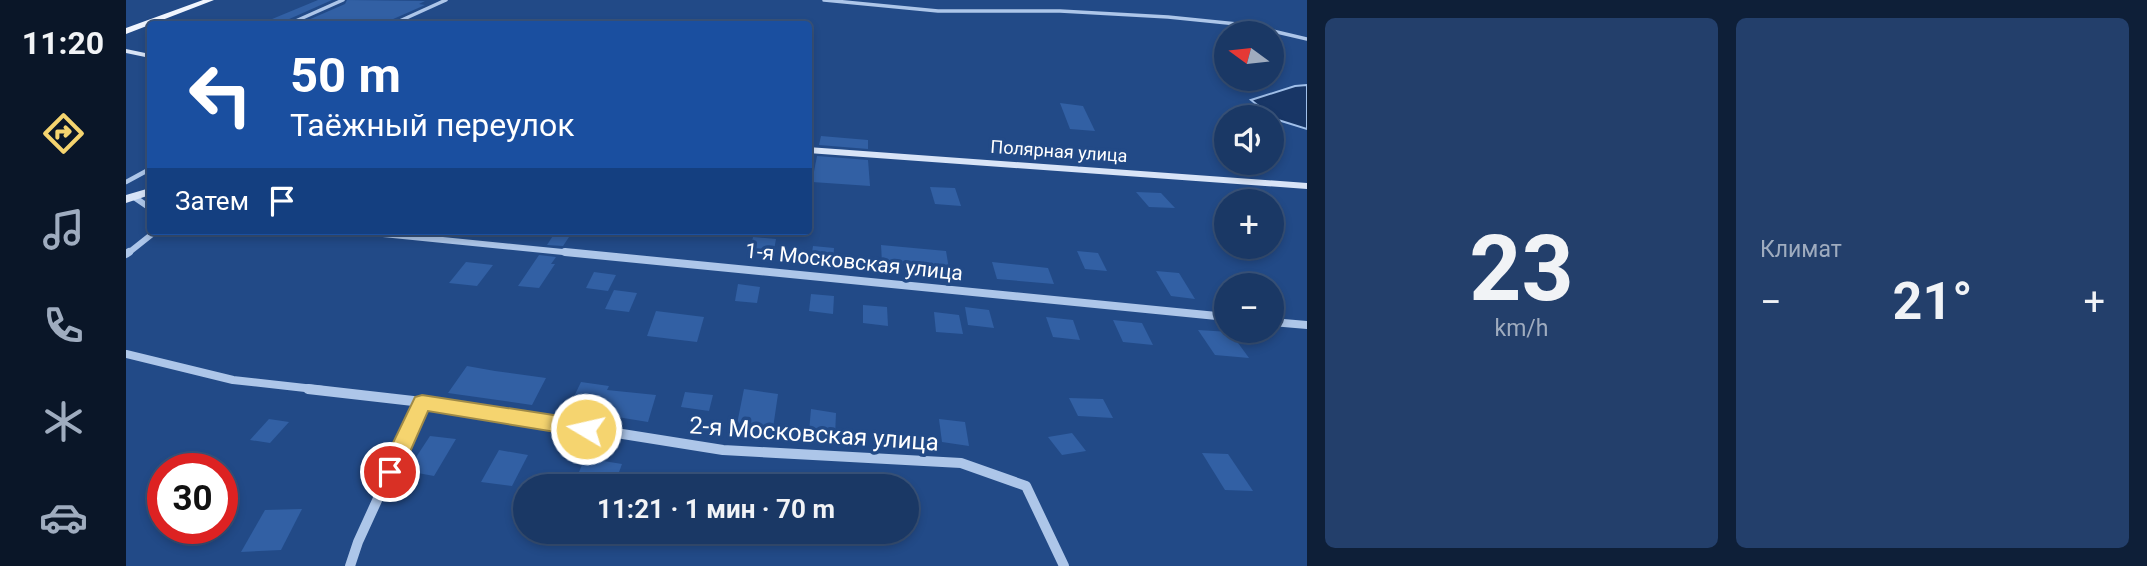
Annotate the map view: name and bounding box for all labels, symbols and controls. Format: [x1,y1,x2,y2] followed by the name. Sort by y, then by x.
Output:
[1214,21,1284,91] north arrow
[1214,21,1284,343] map controls
[22,24,104,62] text: 11:20
[290,47,401,104] text: 50 m
[175,49,266,140] icon: left
[1214,105,1284,175] button: sound
[290,106,575,144] text: Таёжный переулок
[39,109,88,158] icon: directions
[990,136,1128,166] street label: Полярная улица
[263,182,301,220] icon: arrive
[175,186,249,216] text: Затем
[1214,189,1284,259] button: +
[39,205,88,254] icon: music
[1469,216,1574,322] text: 23
[1760,236,1842,263] text: Климат
[744,239,964,285] street label: 1-я Московская улица
[1893,271,1973,332] text: 21°
[1214,273,1284,343] button: −
[1760,280,1782,324] text: −
[2083,280,2105,324] text: +
[39,301,88,350] icon: phone
[1495,315,1549,342] text: km/h
[549,392,623,466] position arrow
[39,397,88,446] icon: climate
[688,411,940,457] street label: 2-я Московская улица
[360,442,420,502] pin
[147,453,238,544] speed limit sign: 30
[371,453,409,491] icon: arrive
[39,493,88,542] icon: car
[597,494,835,524] text: 11:21 · 1 мин · 70 m

